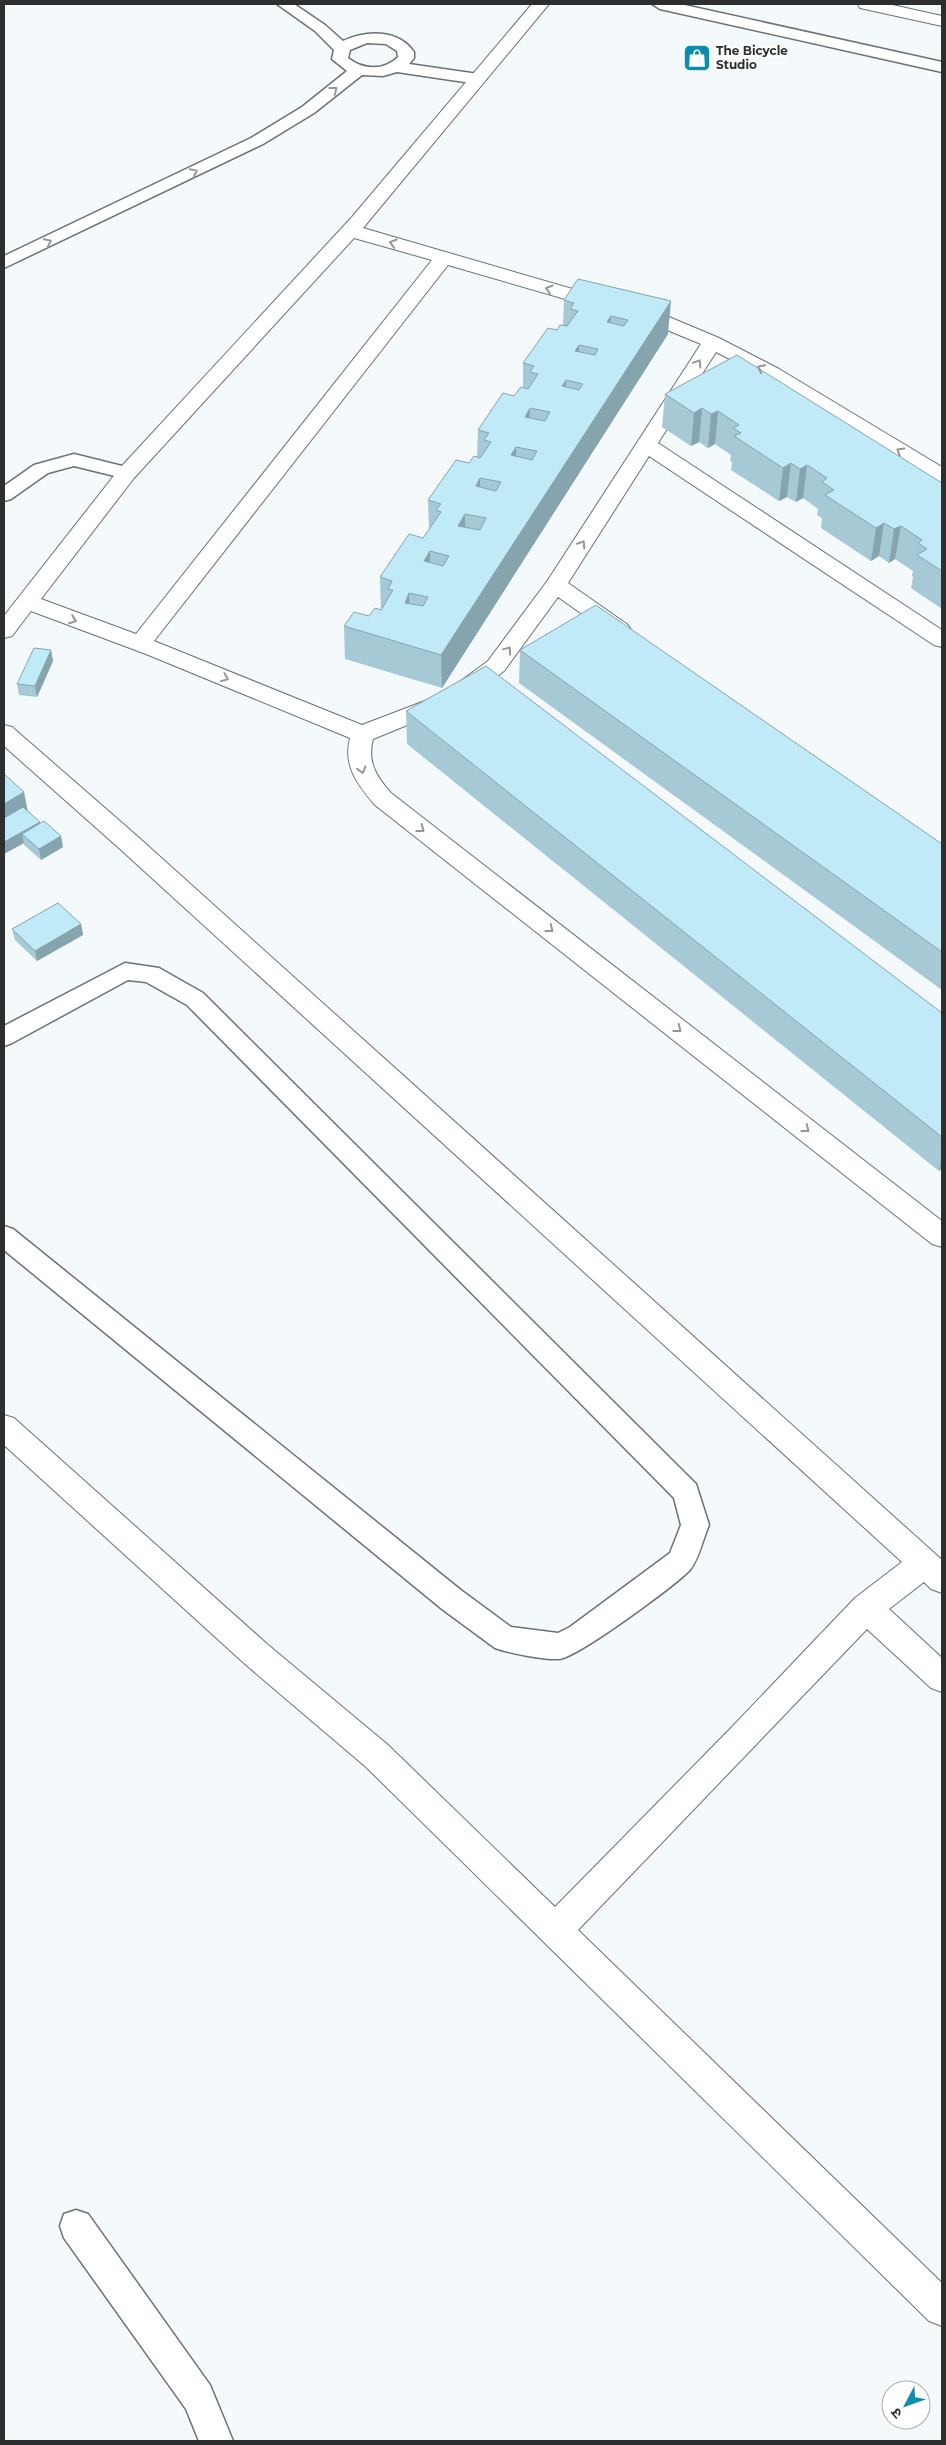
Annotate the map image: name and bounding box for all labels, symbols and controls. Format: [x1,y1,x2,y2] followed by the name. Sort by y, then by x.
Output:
[682,43,712,73] shop icon: The Bicycle Studio
[716,43,788,72] place label: The Bicycle Studio
[328,87,337,95] one-way arrow
[189,167,198,178] one-way arrow
[43,238,52,248] one-way arrow
[390,239,398,249] one-way arrow
[546,284,554,294] one-way arrow
[692,359,702,368] one-way arrow
[757,364,766,374] one-way arrow
[897,447,906,457] one-way arrow
[576,540,585,549] one-way arrow
[69,614,77,624] one-way arrow
[502,647,510,656] one-way arrow
[220,672,229,682] one-way arrow
[357,765,367,774] one-way arrow
[416,824,425,833] one-way arrow
[544,924,553,933] one-way arrow
[672,1024,681,1032] one-way arrow
[800,1123,810,1132] one-way arrow
[881,2380,931,2430] north arrow
[886,2404,906,2423] text: उ

